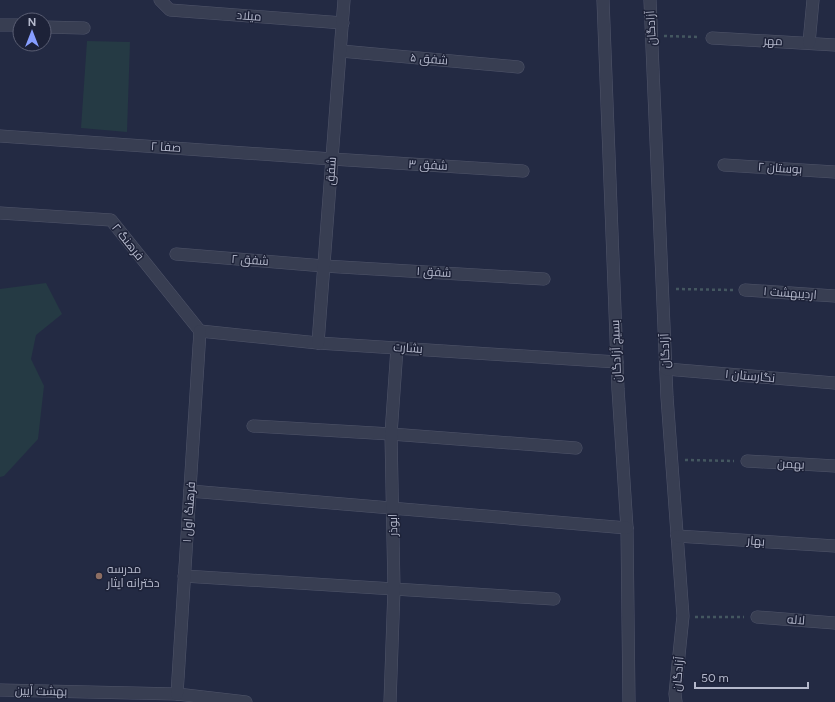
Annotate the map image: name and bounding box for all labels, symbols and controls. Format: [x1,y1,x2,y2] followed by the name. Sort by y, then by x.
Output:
[236,8,262,24] street label: میلاد
[643,9,659,46] street label: آزادگان
[12,12,52,52] north arrow
[28,16,36,29] text: N
[762,33,783,48] street label: مهر
[410,50,449,68] street label: شفق ۵
[150,139,182,155] street label: صفا ۲
[323,156,339,186] street label: شفق
[408,157,448,173] street label: شفق ۳
[757,159,803,177] street label: بوستان ۲
[109,221,147,263] street label: فرهنگ ۲
[231,252,269,268] street label: شفق ۲
[416,264,452,280] street label: شفق ۱
[763,284,817,302] street label: اردیبهشت ۱
[608,319,625,383] street label: بسیج آزادگان
[657,332,673,369] street label: آزادگان
[393,340,423,356] street label: بشارت
[724,367,776,385] street label: نگارستان ۱
[777,456,805,472] street label: بهمن
[180,481,198,543] street label: فرهنگ اول ۱
[386,514,400,537] street label: ابوذر
[746,533,765,549] street label: بهار
[106,562,160,590] place label: مدرسه دخترانه ایثار
[94,571,104,581] marker: مدرسه دخترانه ایثار
[787,612,805,628] street label: لاله
[669,655,687,692] street label: آزادگان
[695,664,808,690] scale bar
[701,671,729,685] text: 50 m
[15,684,67,698] street label: بهشت آیین

